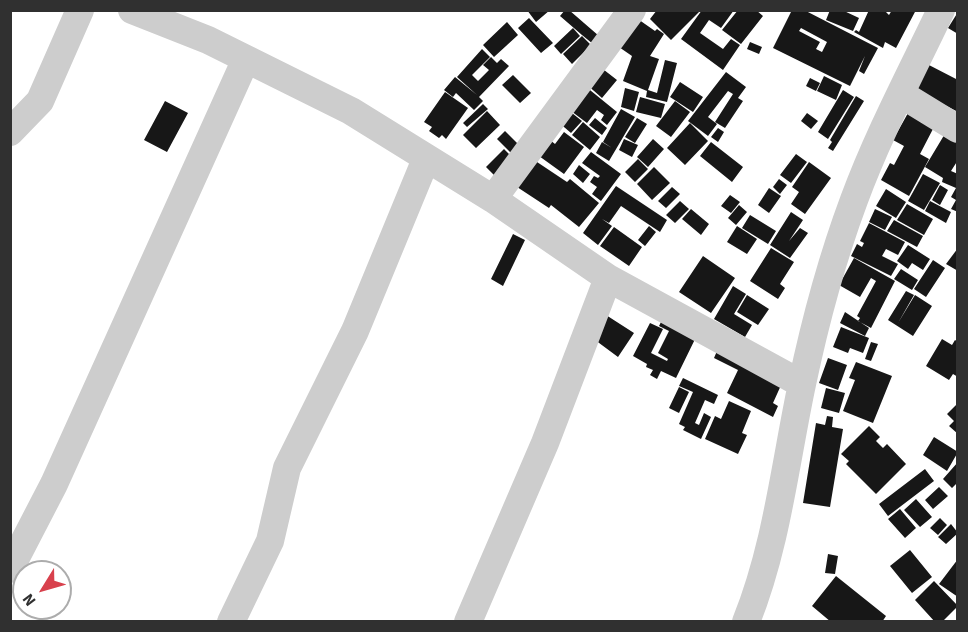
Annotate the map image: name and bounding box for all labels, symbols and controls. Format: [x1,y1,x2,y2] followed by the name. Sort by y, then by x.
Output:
[12,560,72,620] north arrow
[17,589,41,611] text: N

